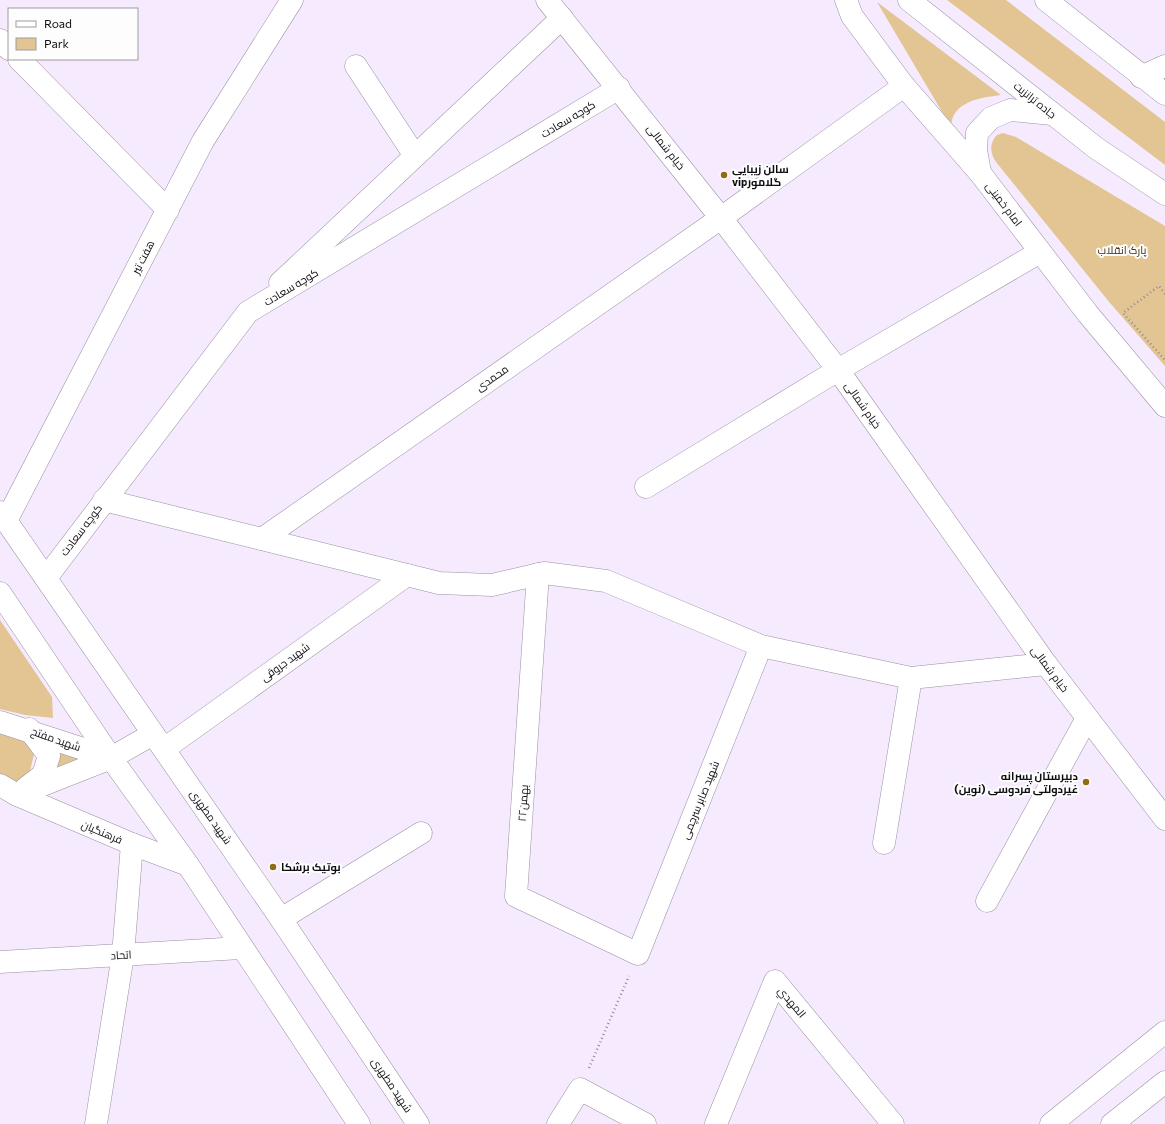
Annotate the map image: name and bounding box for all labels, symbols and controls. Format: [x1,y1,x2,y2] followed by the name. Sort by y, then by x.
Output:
[8,8,138,60] legend
[44,16,72,30] text: Road
[44,36,70,50] text: Park
[1011,79,1059,121] street label: جاده ترانزیت
[538,97,598,141] street label: کوچه سعادت
[643,121,688,173] street label: خیام شمالی
[732,162,789,190] place label: سالن زیبایی vipگلامور
[719,170,729,180] marker: سالن زیبایی vipگلامور
[982,179,1025,230] street label: امام خمینی
[128,238,157,277] street label: هفت تير
[1098,243,1146,257] park label: پارک انقلاب
[261,265,321,309] street label: کوچه سعادت
[473,362,511,394] street label: محمدی
[841,379,884,432] street label: خیام شمالی
[57,501,105,559] street label: کوچه سعادت
[258,640,312,684] street label: شهید جروقی
[1027,643,1072,695] street label: خیام شمالی
[29,724,83,755] street label: شهید مفتح
[678,759,722,841] street label: شهید صابر سرچمی
[954,769,1078,797] place label: دبیرستان پسرانه غیردولتی فردوسی (نوین)
[1081,777,1091,787] marker: دبیرستان پسرانه غیردولتی فردوسی (نوین)
[515,784,531,822] street label: ۲۲بهمن
[187,787,235,847] street label: شهید مطهری
[79,817,125,847] street label: فرهنگیان
[281,860,341,875] place label: بوتیک برشکا
[268,862,278,872] marker: بوتیک برشکا
[110,947,132,962] street label: اتحاد
[773,984,809,1022] street label: المهدي
[368,1055,416,1115] street label: شهید مطهری

